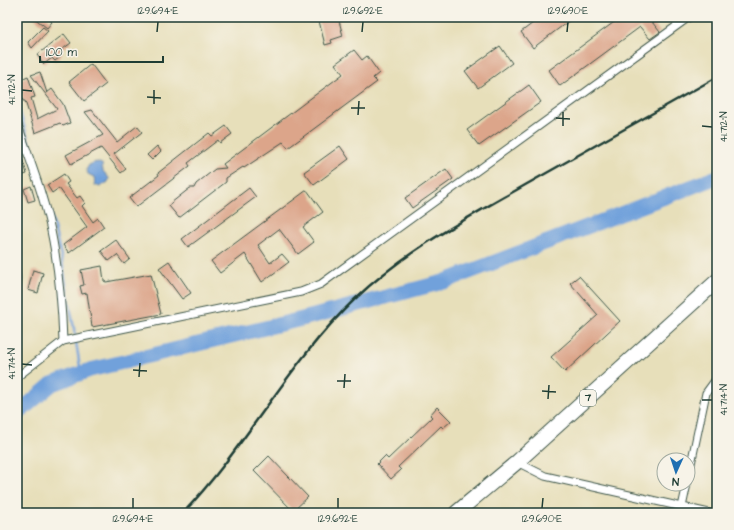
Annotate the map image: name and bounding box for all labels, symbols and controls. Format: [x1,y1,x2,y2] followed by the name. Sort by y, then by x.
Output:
[138,4,179,18] text: 129.694°E
[343,4,383,18] text: 129.692°E
[548,4,588,18] text: 129.690°E
[40,38,163,64] scale bar
[46,44,77,61] text: 100 m
[5,74,19,106] text: 41.712°N
[717,111,731,143] text: 41.712°N
[5,348,19,380] text: 41.714°N
[717,384,731,416] text: 41.714°N
[580,390,596,406] road number: 7
[656,452,696,492] north arrow
[672,474,679,489] text: N
[113,512,154,526] text: 129.694°E
[318,512,358,526] text: 129.692°E
[522,512,562,526] text: 129.690°E

